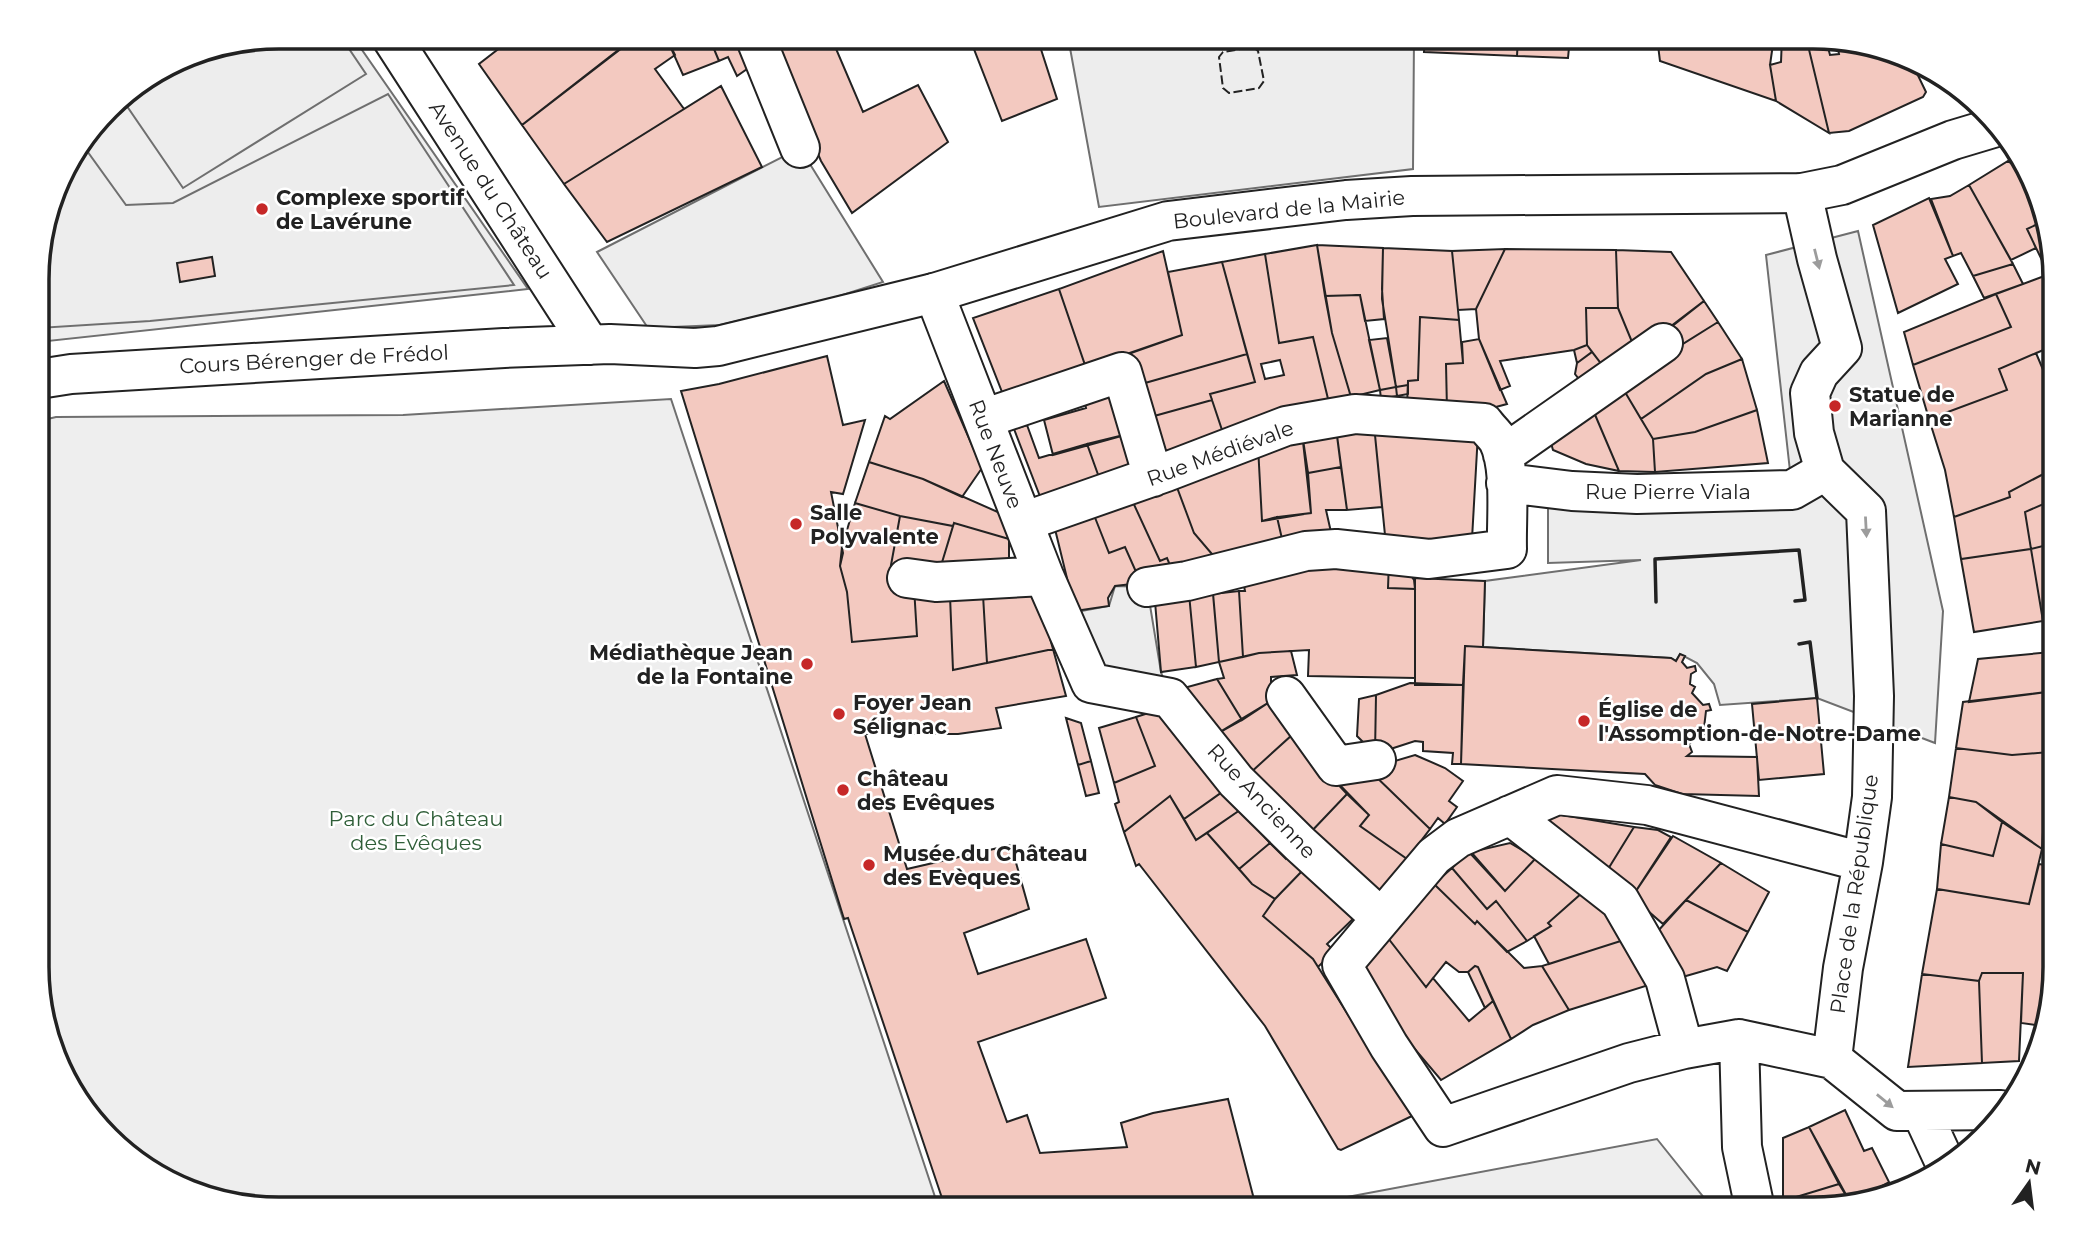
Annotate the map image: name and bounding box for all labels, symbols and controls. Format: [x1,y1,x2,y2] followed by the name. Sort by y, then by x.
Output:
[424,96,558,284] street label: Avenue du Château
[1172,184,1406,234] street label: Boulevard de la Mairie
[276,185,465,234] place label: Complexe sportif de Lavérune
[254,201,270,217] marker: Complexe sportif de Lavérune
[1812,249,1823,271] one-way arrow
[179,339,449,379] street label: Cours Bérenger de Frédol
[1849,382,1955,431] place label: Statue de Marianne
[964,396,1028,512] street label: Rue Neuve
[1827,398,1843,414] marker: Statue de Marianne
[1143,415,1297,491] street label: Rue Médiévale
[1585,479,1751,504] street label: Rue Pierre Viala
[810,500,939,549] place label: Salle Polyvalente
[788,516,804,532] marker: Salle Polyvalente
[1861,517,1872,539] one-way arrow
[589,640,793,689] place label: Médiathèque Jean de la Fontaine
[799,656,815,672] marker: Médiathèque Jean de la Fontaine
[853,690,972,739] place label: Foyer Jean Sélignac
[1598,697,1921,746] place label: Église de l'Assomption-de-Notre-Dame
[831,706,847,722] marker: Foyer Jean Sélignac
[1576,713,1592,729] marker: Église de l'Assomption-de-Notre-Dame
[1202,738,1322,864] street label: Rue Ancienne
[857,766,995,815] place label: Château des Evêques
[1825,773,1883,1015] street label: Place de la République
[835,782,851,798] marker: Château des Evêques
[329,806,503,855] park label: Parc du Château des Evêques
[883,841,1088,890] place label: Musée du Château des Evèques
[861,857,877,873] marker: Musée du Château des Evèques
[1876,1094,1894,1109] one-way arrow
[1994,1148,2064,1218] north arrow
[2023,1154,2043,1180] text: N

